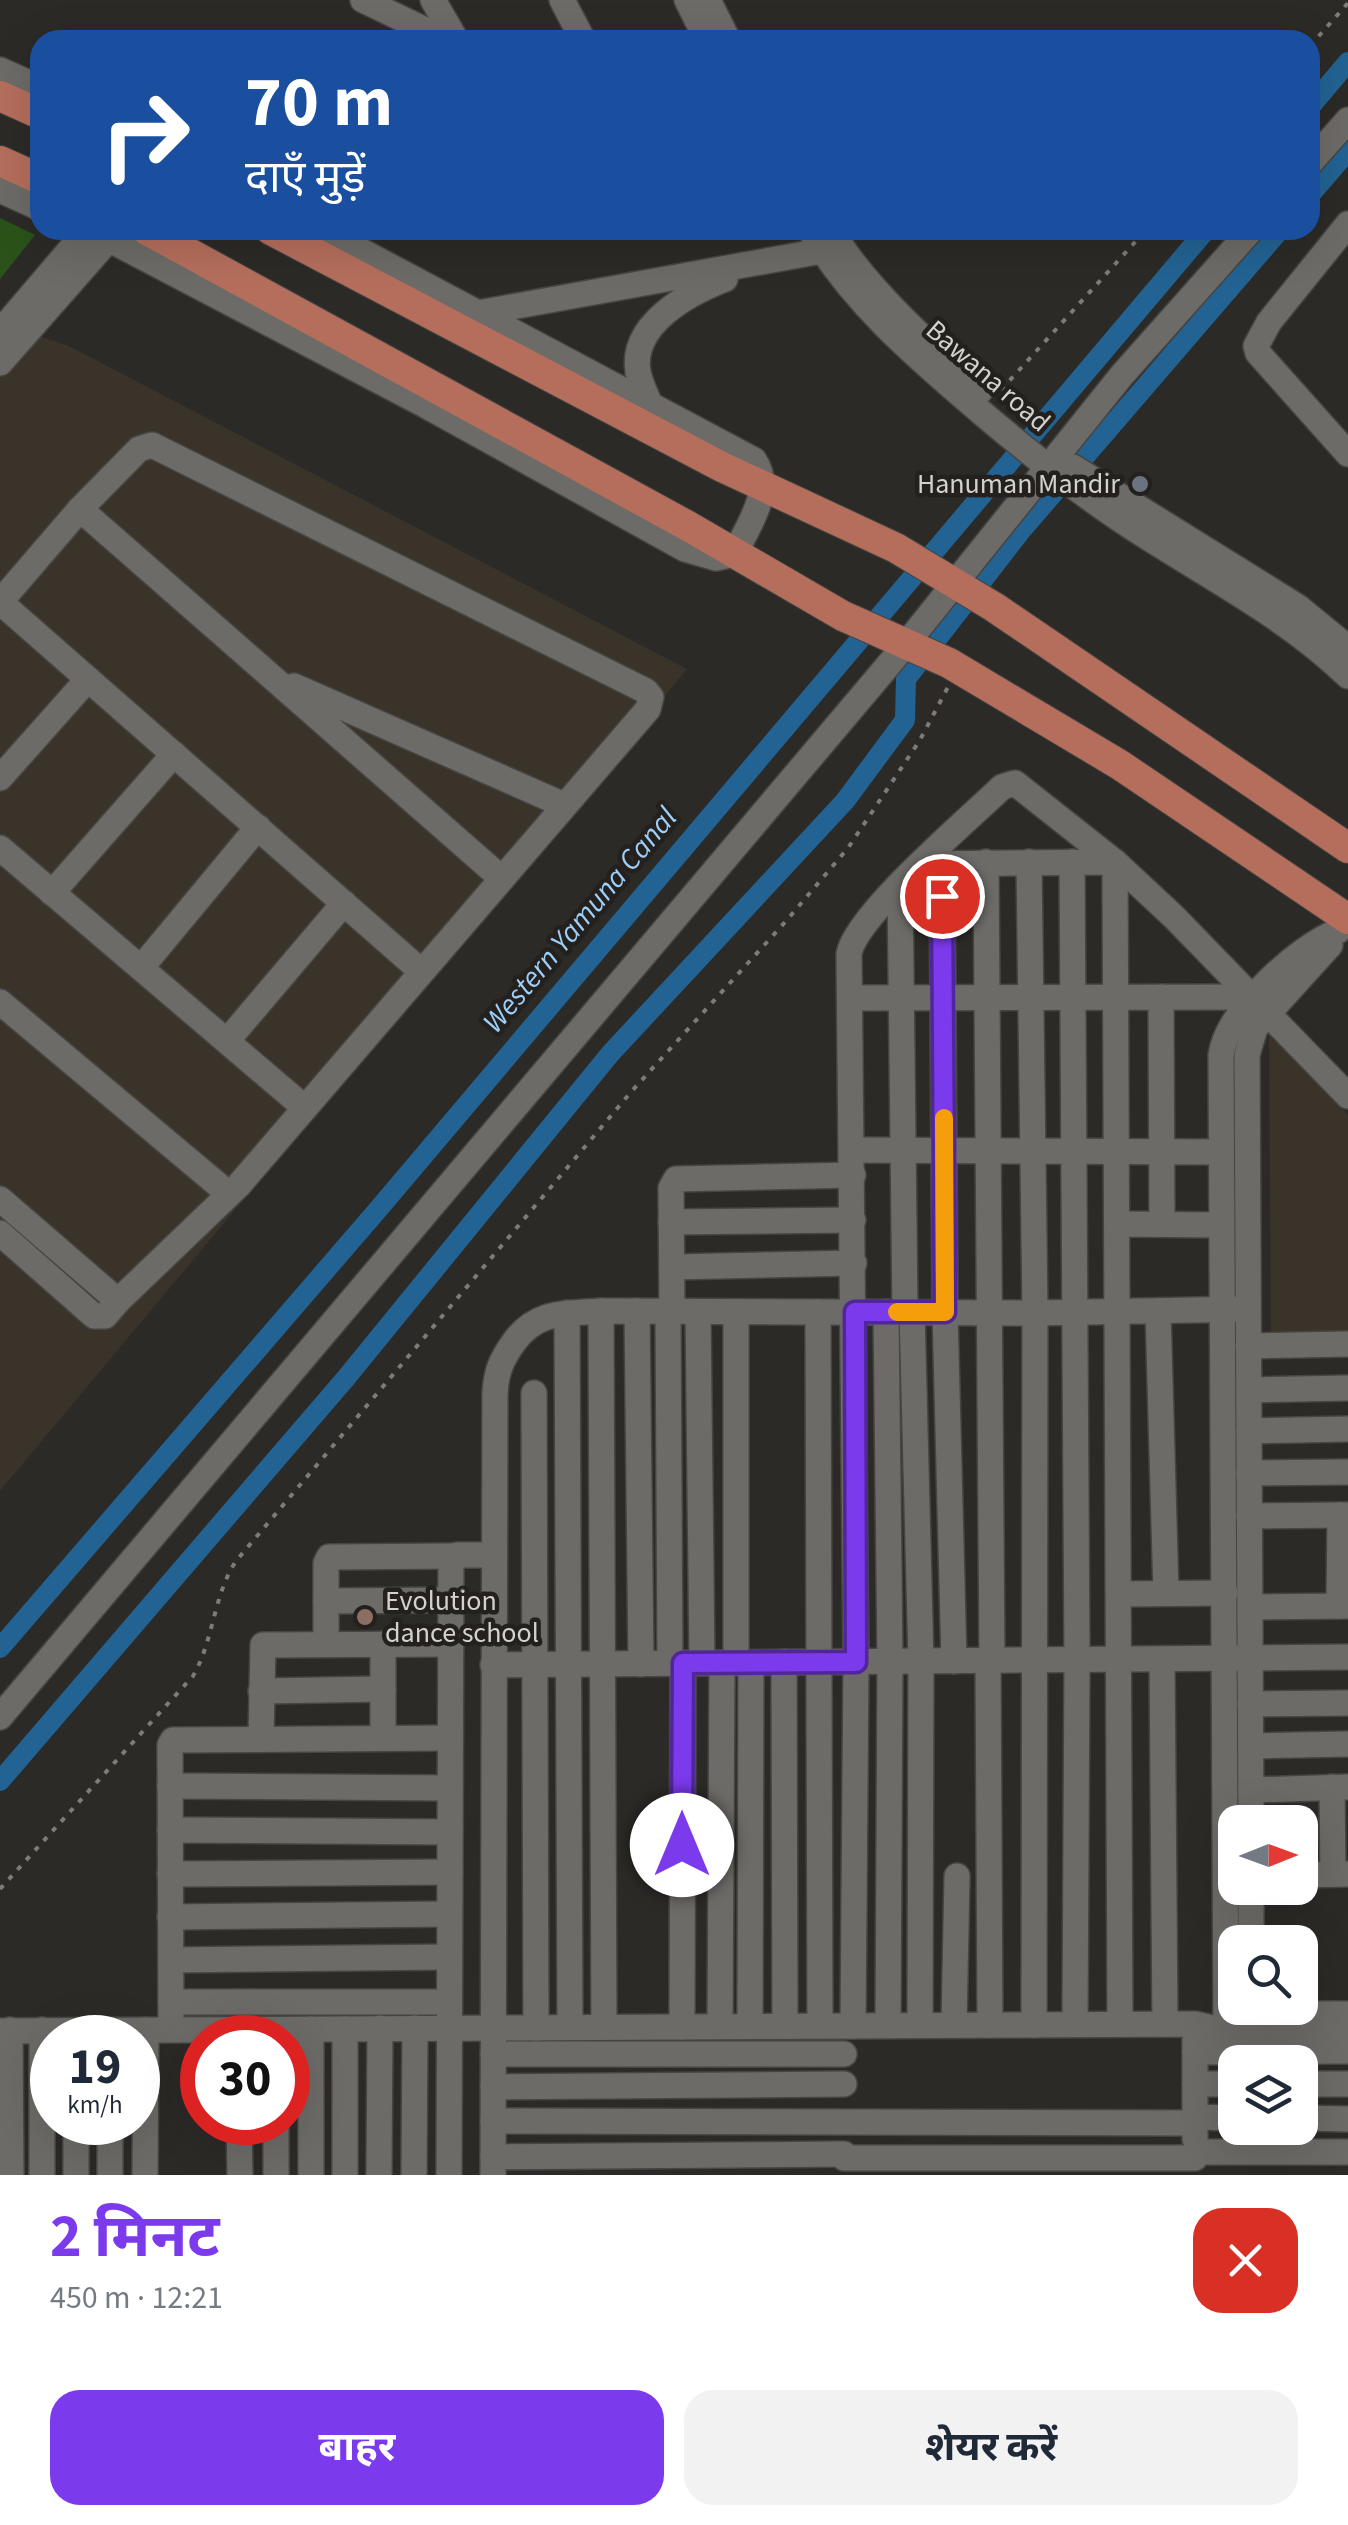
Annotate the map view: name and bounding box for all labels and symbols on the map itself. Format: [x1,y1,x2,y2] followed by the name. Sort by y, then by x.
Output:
[917,311,1059,441] street label: Bawana road
[917,464,1120,504] place label: Hanuman Mandir
[1129,473,1151,495] marker: Hanuman Mandir
[473,797,688,1042] water label: Western Yamuna Canal
[900,854,985,939] pin
[385,1581,539,1653] place label: Evolution dance school
[354,1606,376,1628] marker: Evolution dance school
[630,1793,734,1897] position arrow
[1218,1805,1318,1905] north arrow
[180,2015,310,2145] speed limit sign: 30

